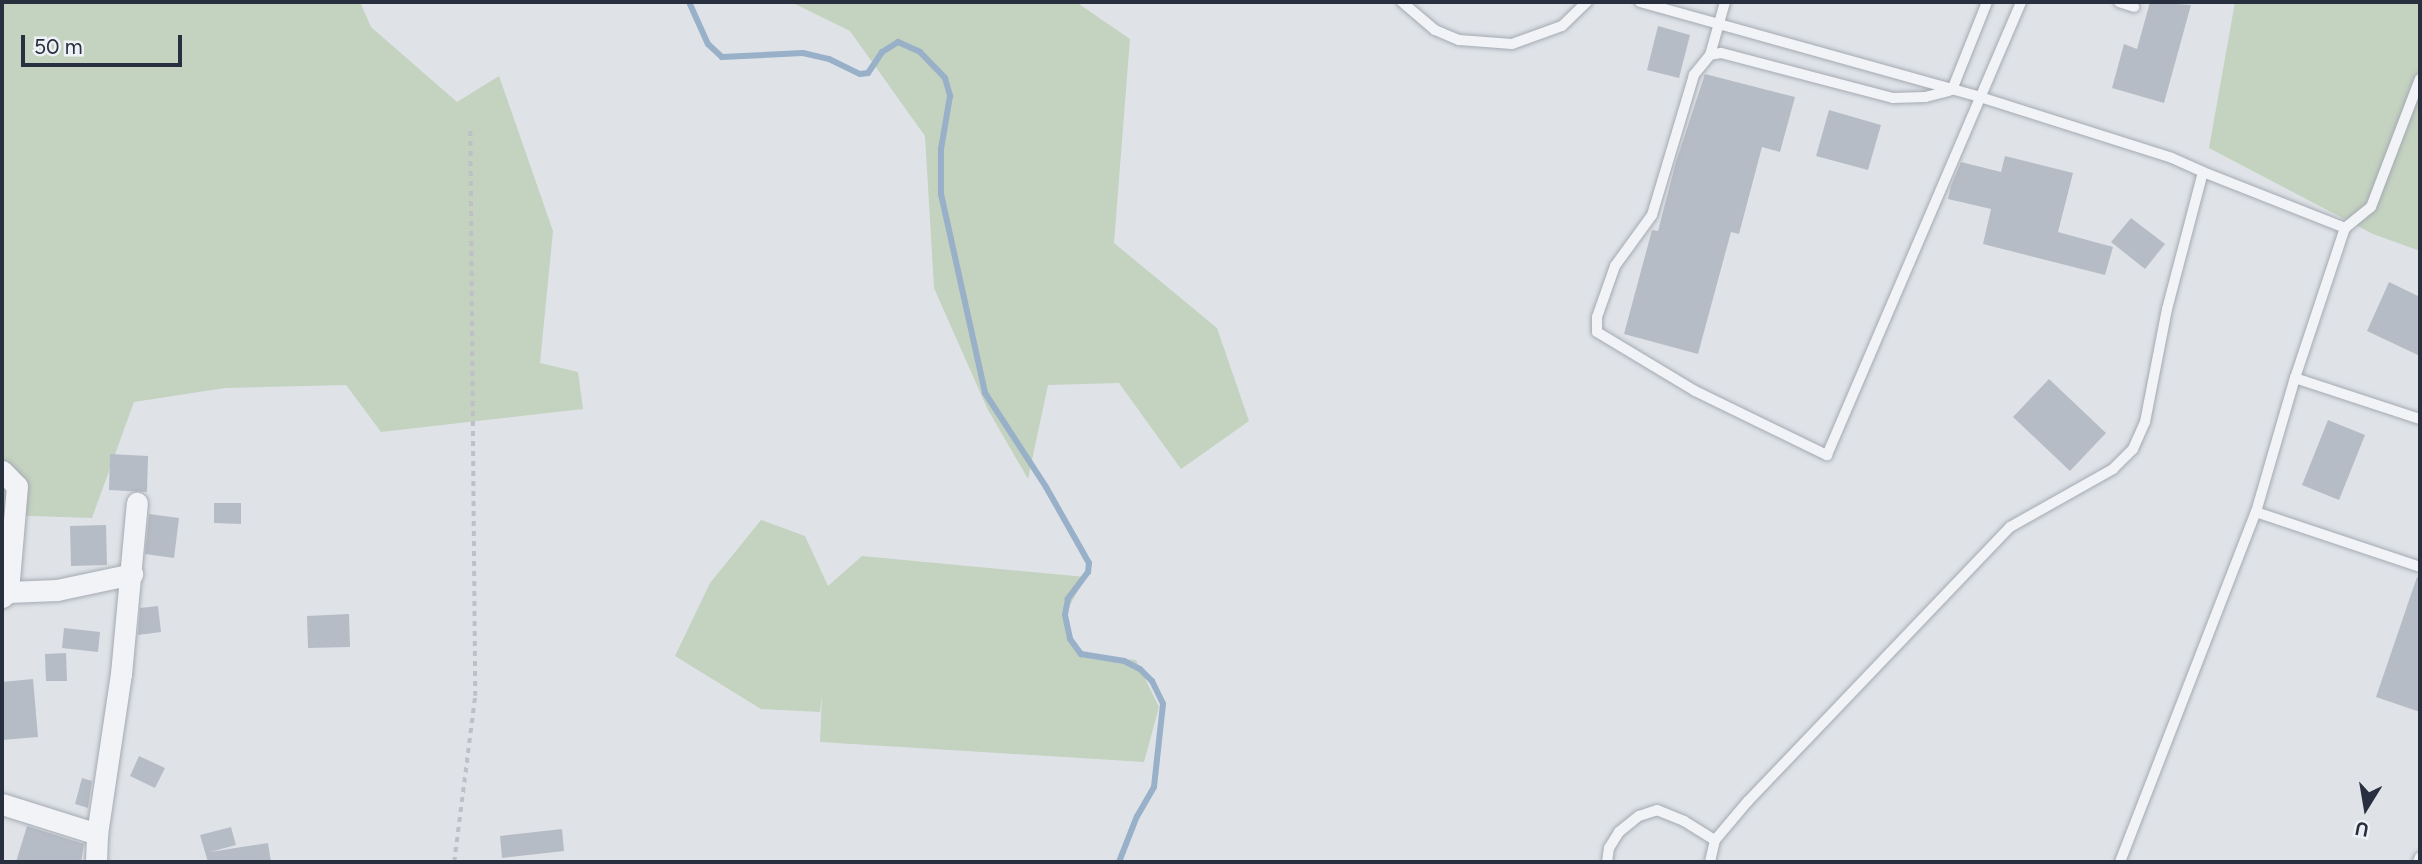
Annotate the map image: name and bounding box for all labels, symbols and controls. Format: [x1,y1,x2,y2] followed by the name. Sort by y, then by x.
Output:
[24,21,186,65] scale bar
[34,34,83,59] text: 50 m
[2331,773,2401,843] north arrow
[2353,817,2371,842] text: U

